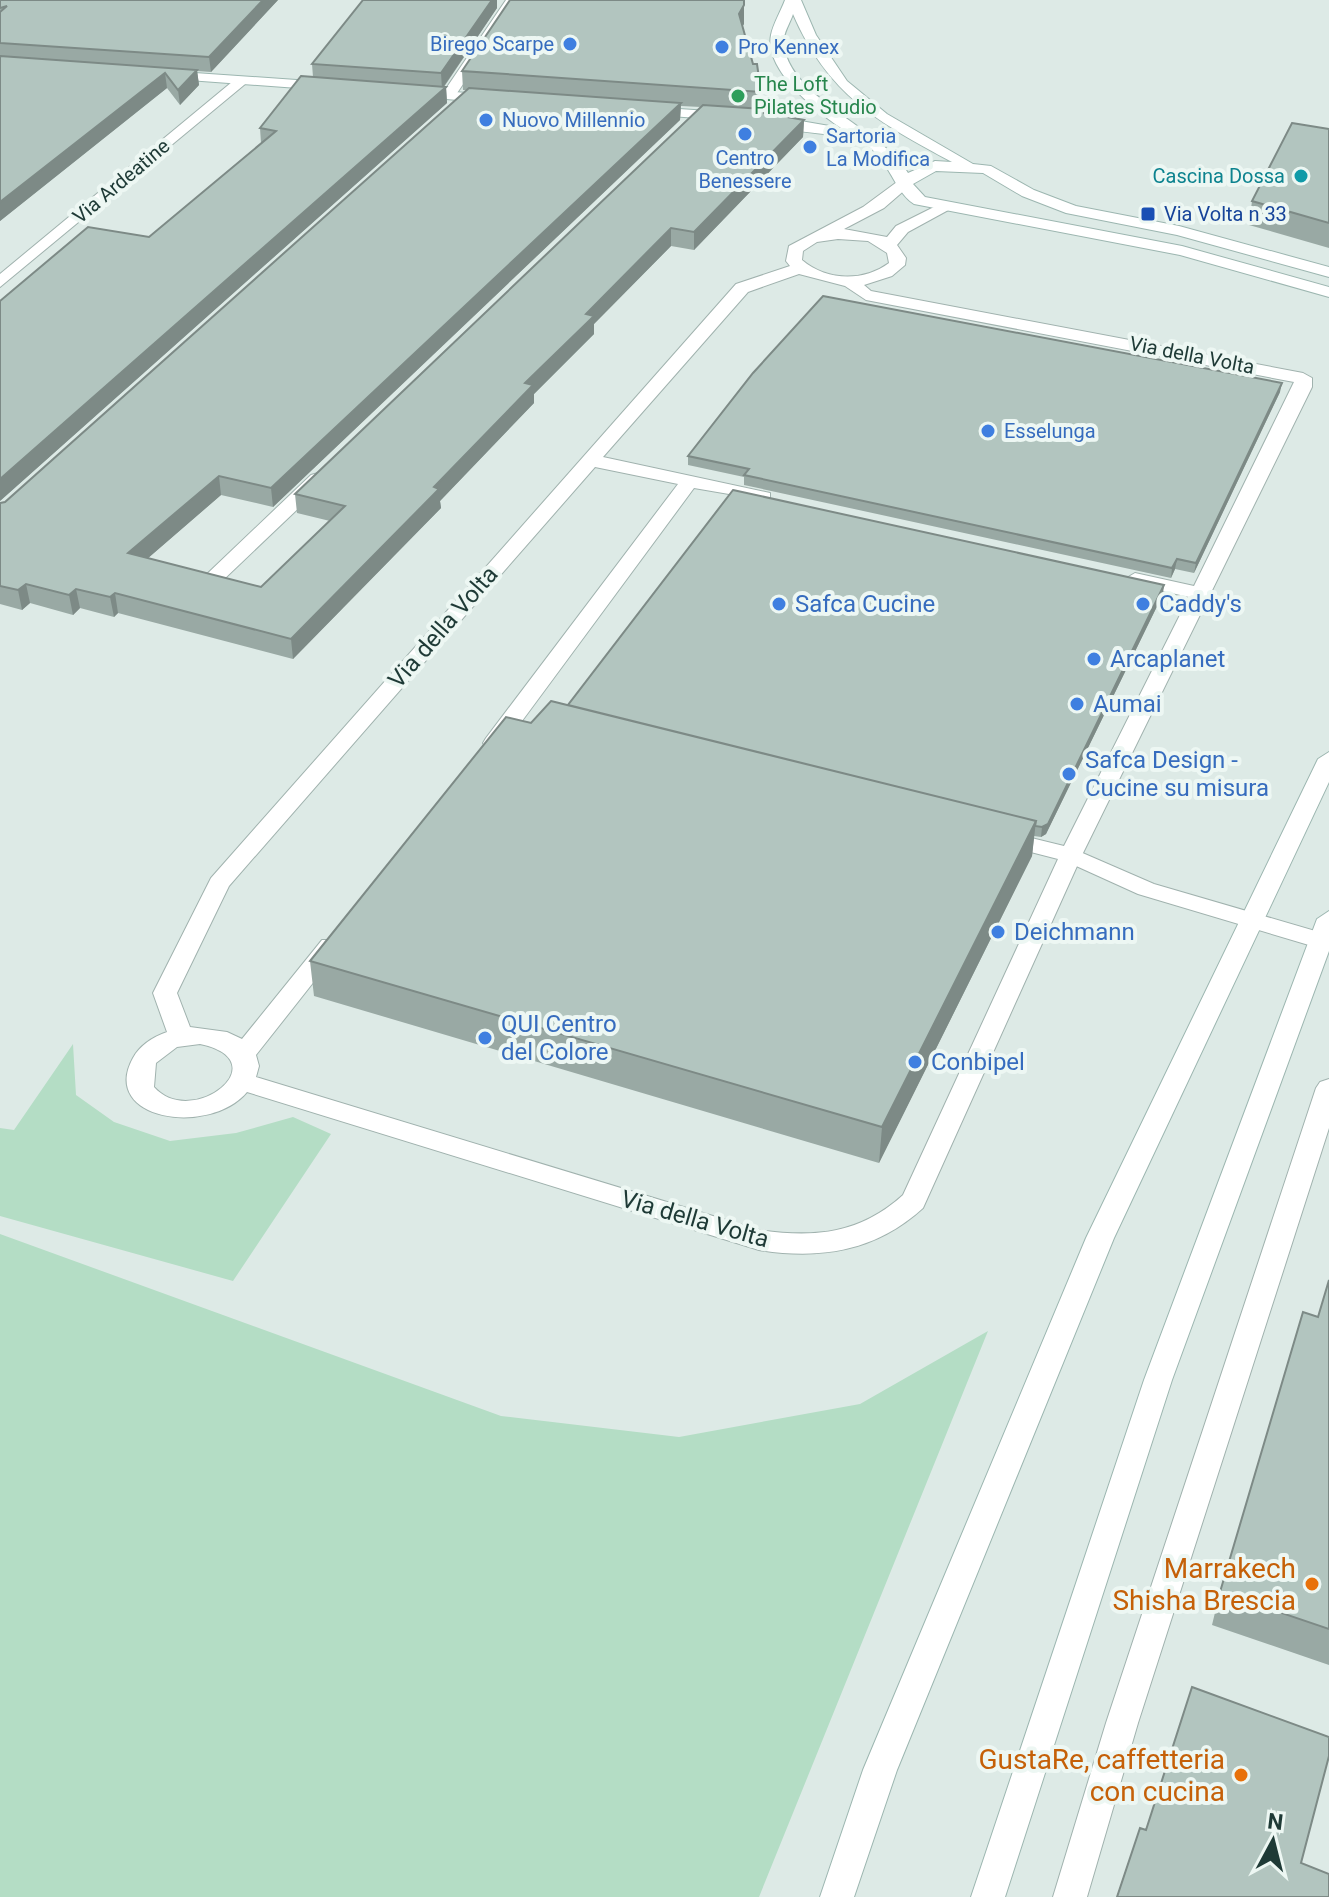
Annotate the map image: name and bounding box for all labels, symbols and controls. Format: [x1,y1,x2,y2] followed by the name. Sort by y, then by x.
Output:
[430,32,554,56] place label: Birego Scarpe
[561,35,579,53] marker: Birego Scarpe
[738,35,839,59] place label: Pro Kennex
[713,38,731,56] marker: Pro Kennex
[754,72,877,119] place label: The Loft Pilates Studio
[729,87,747,105] marker: The Loft Pilates Studio
[502,108,645,132] place label: Nuovo Millennio
[477,111,495,129] marker: Nuovo Millennio
[826,124,930,171] place label: Sartoria La Modifica
[736,125,754,143] marker: Centro Benessere
[68,134,174,228] street label: Via Ardeatine
[801,138,819,156] marker: Sartoria La Modifica
[698,146,792,193] place label: Centro Benessere
[1153,164,1285,188] place label: Cascina Dossa
[1292,167,1310,185] marker: Cascina Dossa
[1164,202,1287,226] place label: Via Volta n 33
[1139,205,1157,223] marker: Via Volta n 33
[1127,331,1257,379] street label: Via della Volta
[1004,419,1096,443] place label: Esselunga
[979,422,997,440] marker: Esselunga
[382,560,504,694] street label: Via della Volta
[795,590,935,618] place label: Safca Cucine
[1159,590,1242,618] place label: Caddy's
[770,595,788,613] marker: Safca Cucine
[1134,595,1152,613] marker: Caddy's
[1110,645,1226,673] place label: Arcaplanet
[1085,650,1103,668] marker: Arcaplanet
[1093,690,1162,718] place label: Aumai
[1068,695,1086,713] marker: Aumai
[1085,746,1269,802] place label: Safca Design - Cucine su misura
[1060,765,1078,783] marker: Safca Design - Cucine su misura
[1014,918,1135,946] place label: Deichmann
[989,923,1007,941] marker: Deichmann
[501,1010,617,1066] place label: QUI Centro del Colore
[476,1029,494,1047] marker: QUI Centro del Colore
[931,1048,1025,1076] place label: Conbipel
[906,1053,924,1071] marker: Conbipel
[618,1185,772,1253] street label: Via della Volta
[1112,1552,1296,1617] place label: Marrakech Shisha Brescia
[1303,1575,1321,1593] marker: Marrakech Shisha Brescia
[979,1743,1225,1808] place label: GustaRe, caffetteria con cucina
[1232,1766,1250,1784] marker: GustaRe, caffetteria con cucina
[1233,1801,1313,1881] north arrow
[1266,1808,1285,1835] text: N

